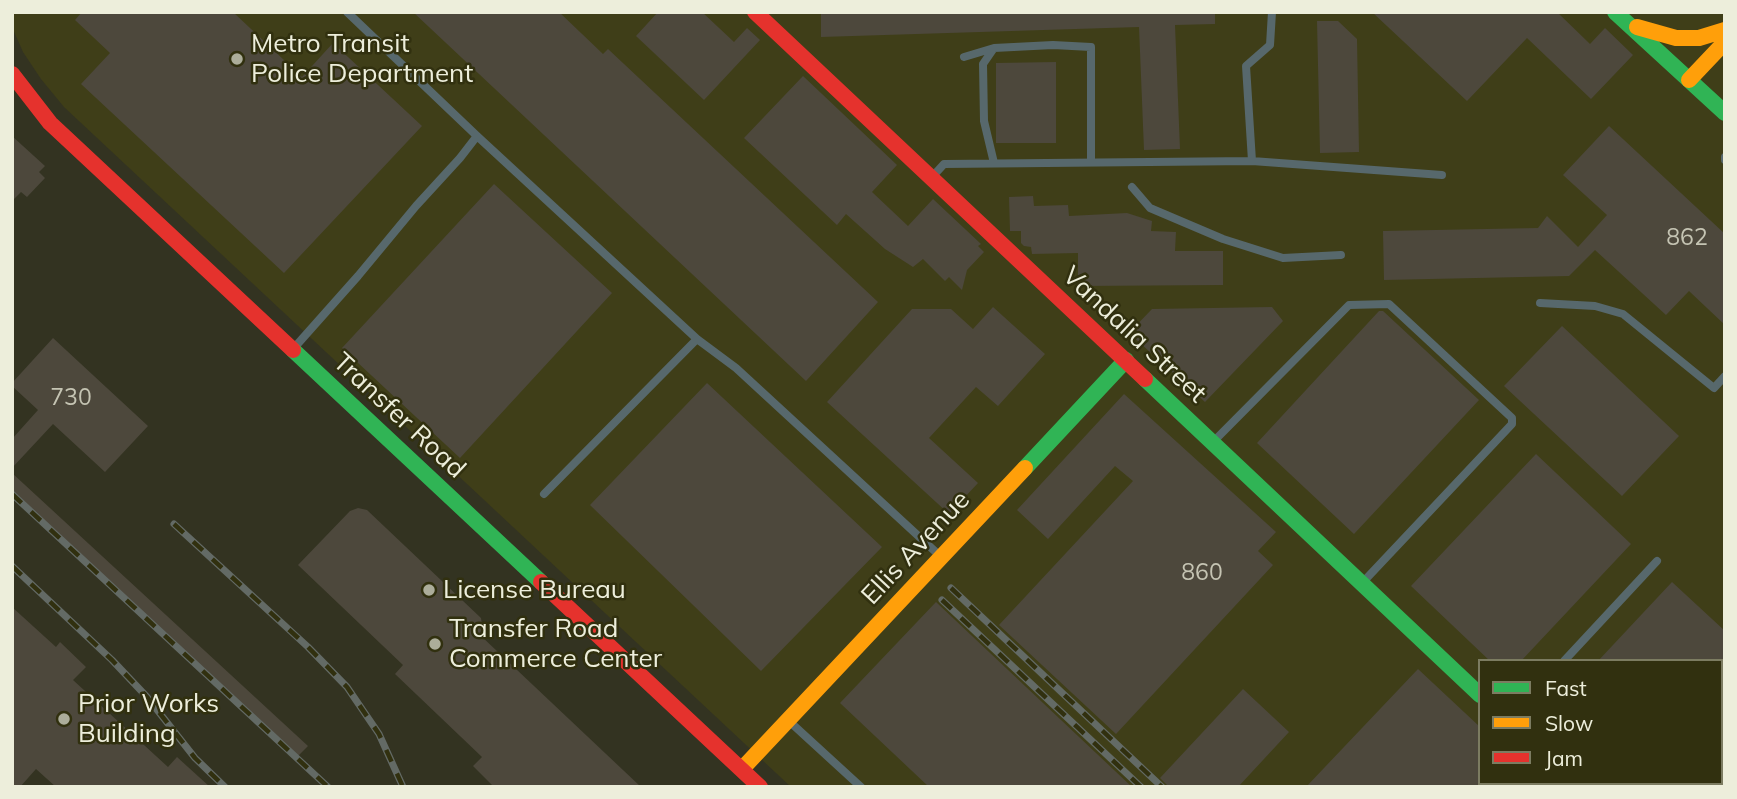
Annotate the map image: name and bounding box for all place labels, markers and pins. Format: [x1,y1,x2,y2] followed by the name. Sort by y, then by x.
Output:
[251,28,473,90] place label: Metro Transit Police Department
[229,51,245,67] marker: Metro Transit Police Department
[443,574,626,606] place label: License Bureau
[421,582,437,598] marker: License Bureau
[449,613,662,674] place label: Transfer Road Commerce Center
[427,636,443,652] marker: Transfer Road Commerce Center
[78,688,219,750] place label: Prior Works Building
[56,711,72,727] marker: Prior Works Building

